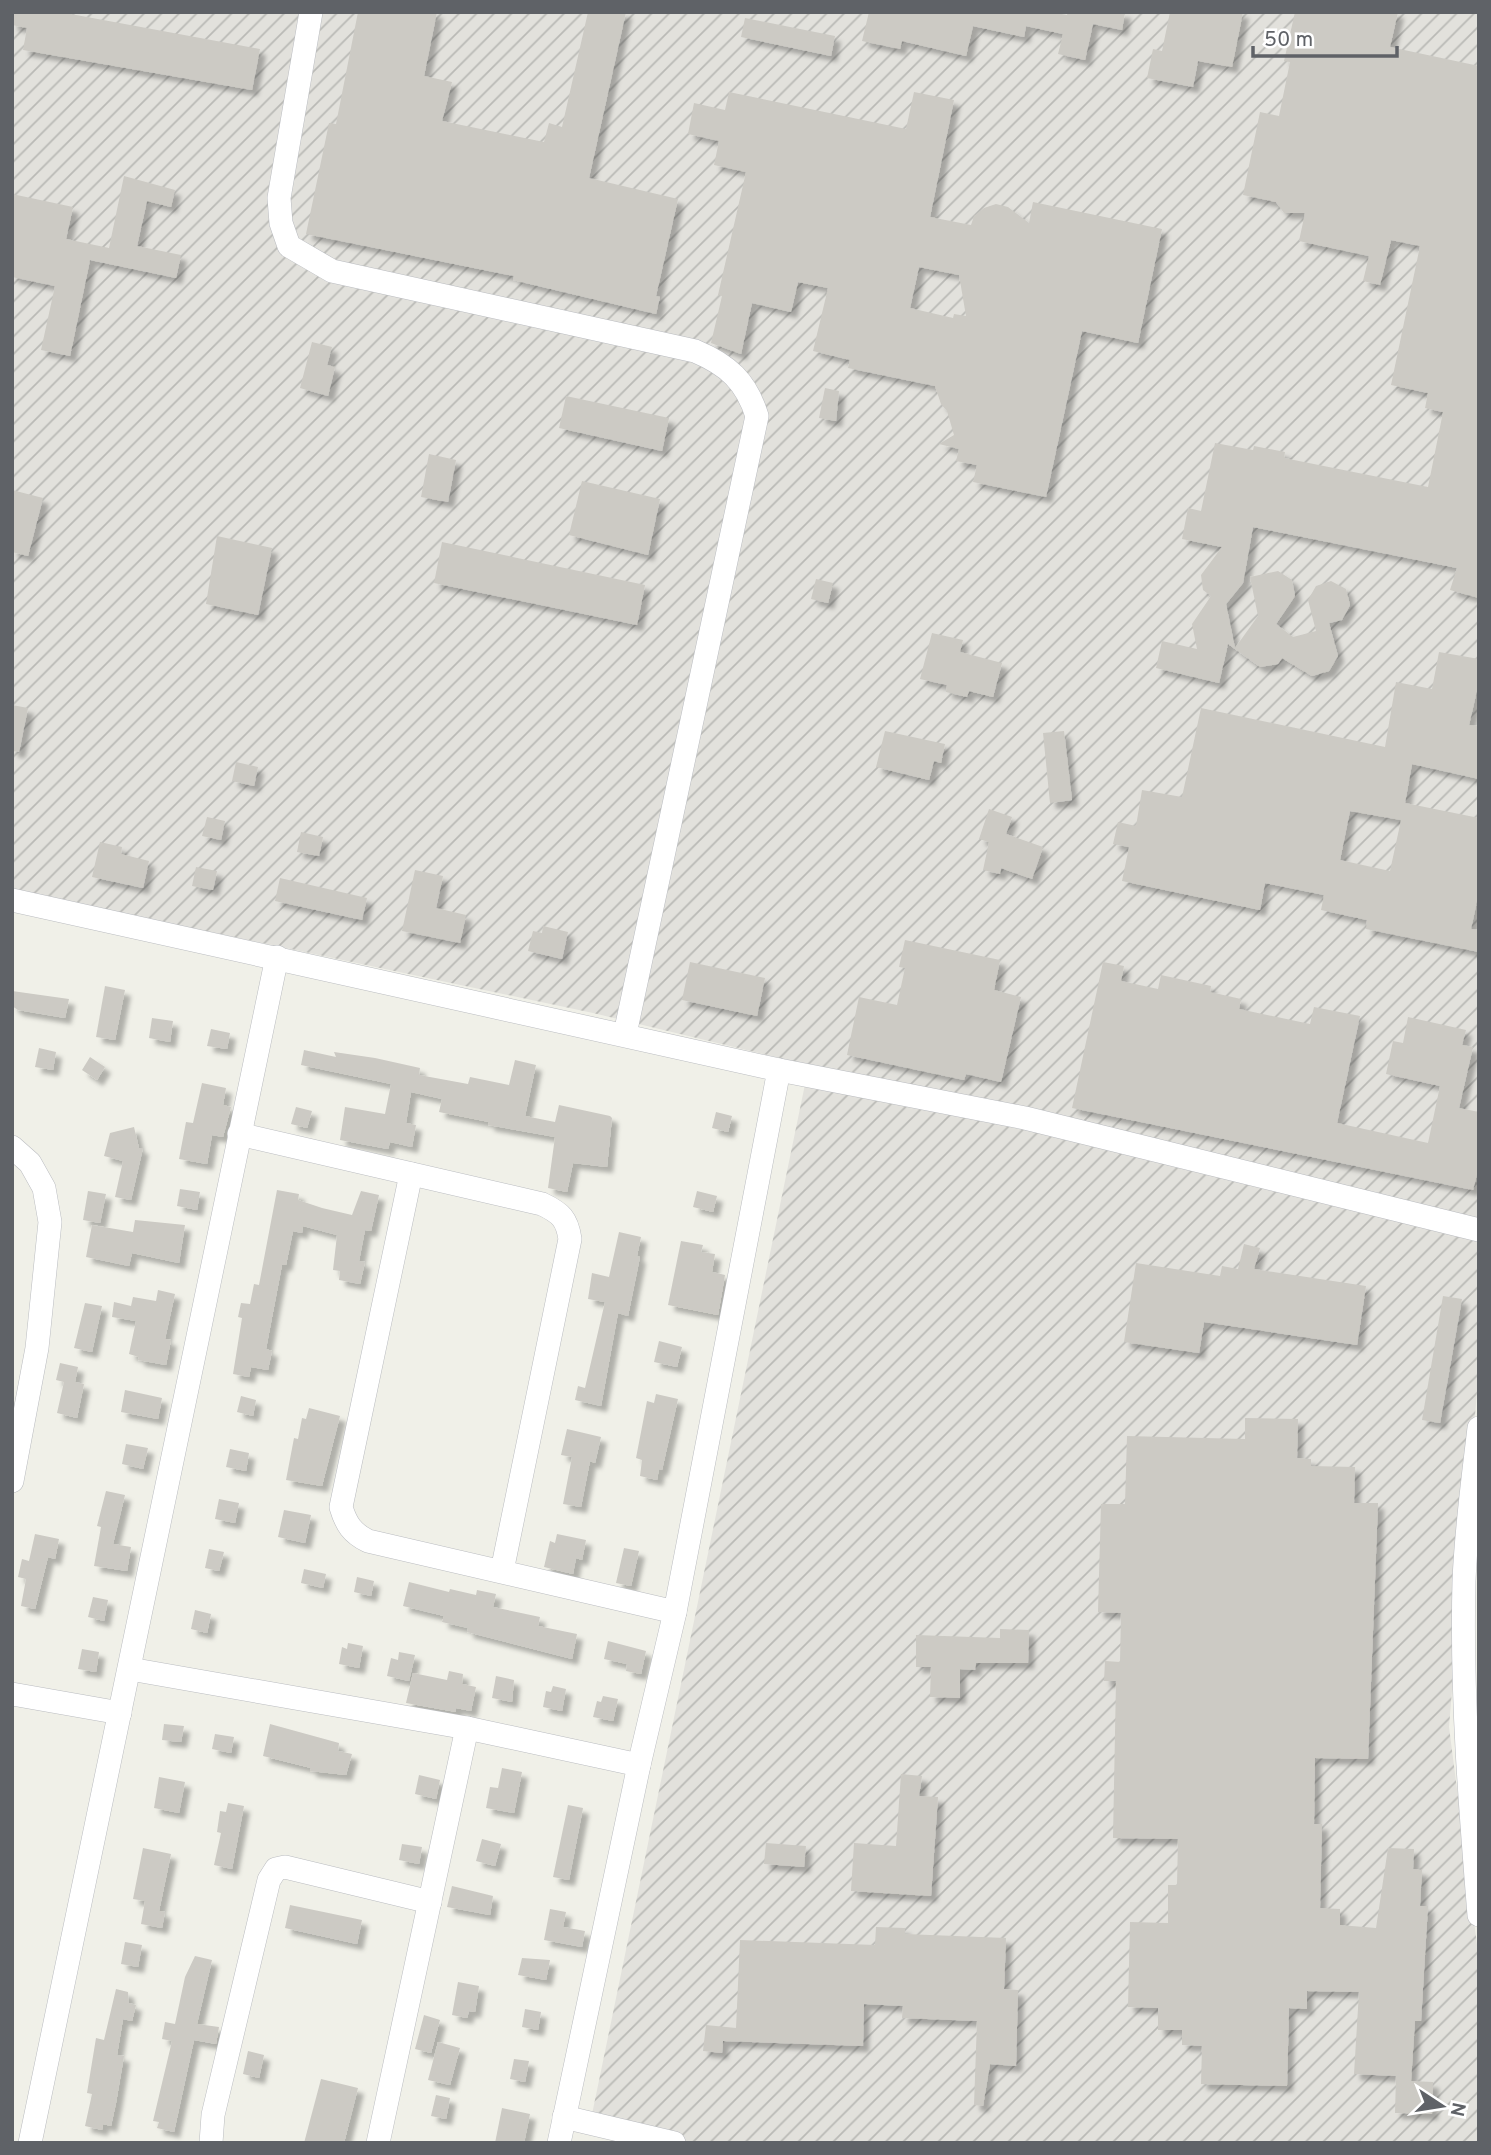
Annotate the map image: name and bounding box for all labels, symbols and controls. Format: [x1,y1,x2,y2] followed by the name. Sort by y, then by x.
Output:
[1253,14,1396,58] scale bar
[1264,27,1313,54] text: 50 m
[1407,2071,1477,2141] north arrow
[1444,2100,1470,2118] text: N

